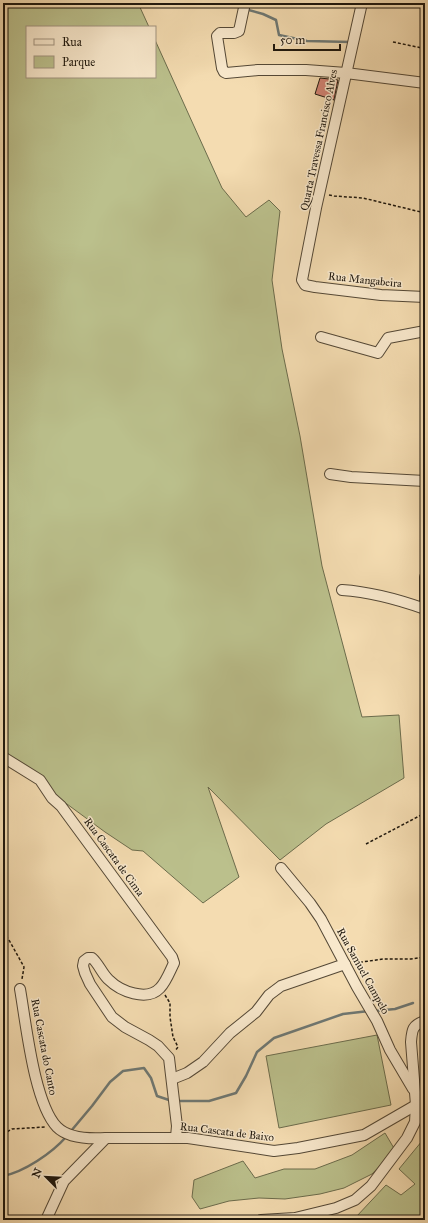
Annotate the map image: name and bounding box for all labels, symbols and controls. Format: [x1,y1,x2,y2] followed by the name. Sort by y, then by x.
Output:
[26,26,156,78] legend
[274,26,340,52] scale bar
[280,33,305,47] text: 50 m
[62,35,83,49] text: Rua
[62,55,95,70] text: Parque
[298,68,340,212] street label: Quarta Travessa Francisco Alves
[328,270,403,290] street label: Rua Mangabeira
[81,815,147,899] street label: Rua Cascata de Cima
[334,926,392,1017] street label: Rua Samuel Campelo
[28,998,60,1097] street label: Rua Cascata do Canto
[179,1120,275,1144] street label: Rua Cascata de Baixo
[26,1157,66,1197] north arrow
[29,1166,45,1180] text: N

